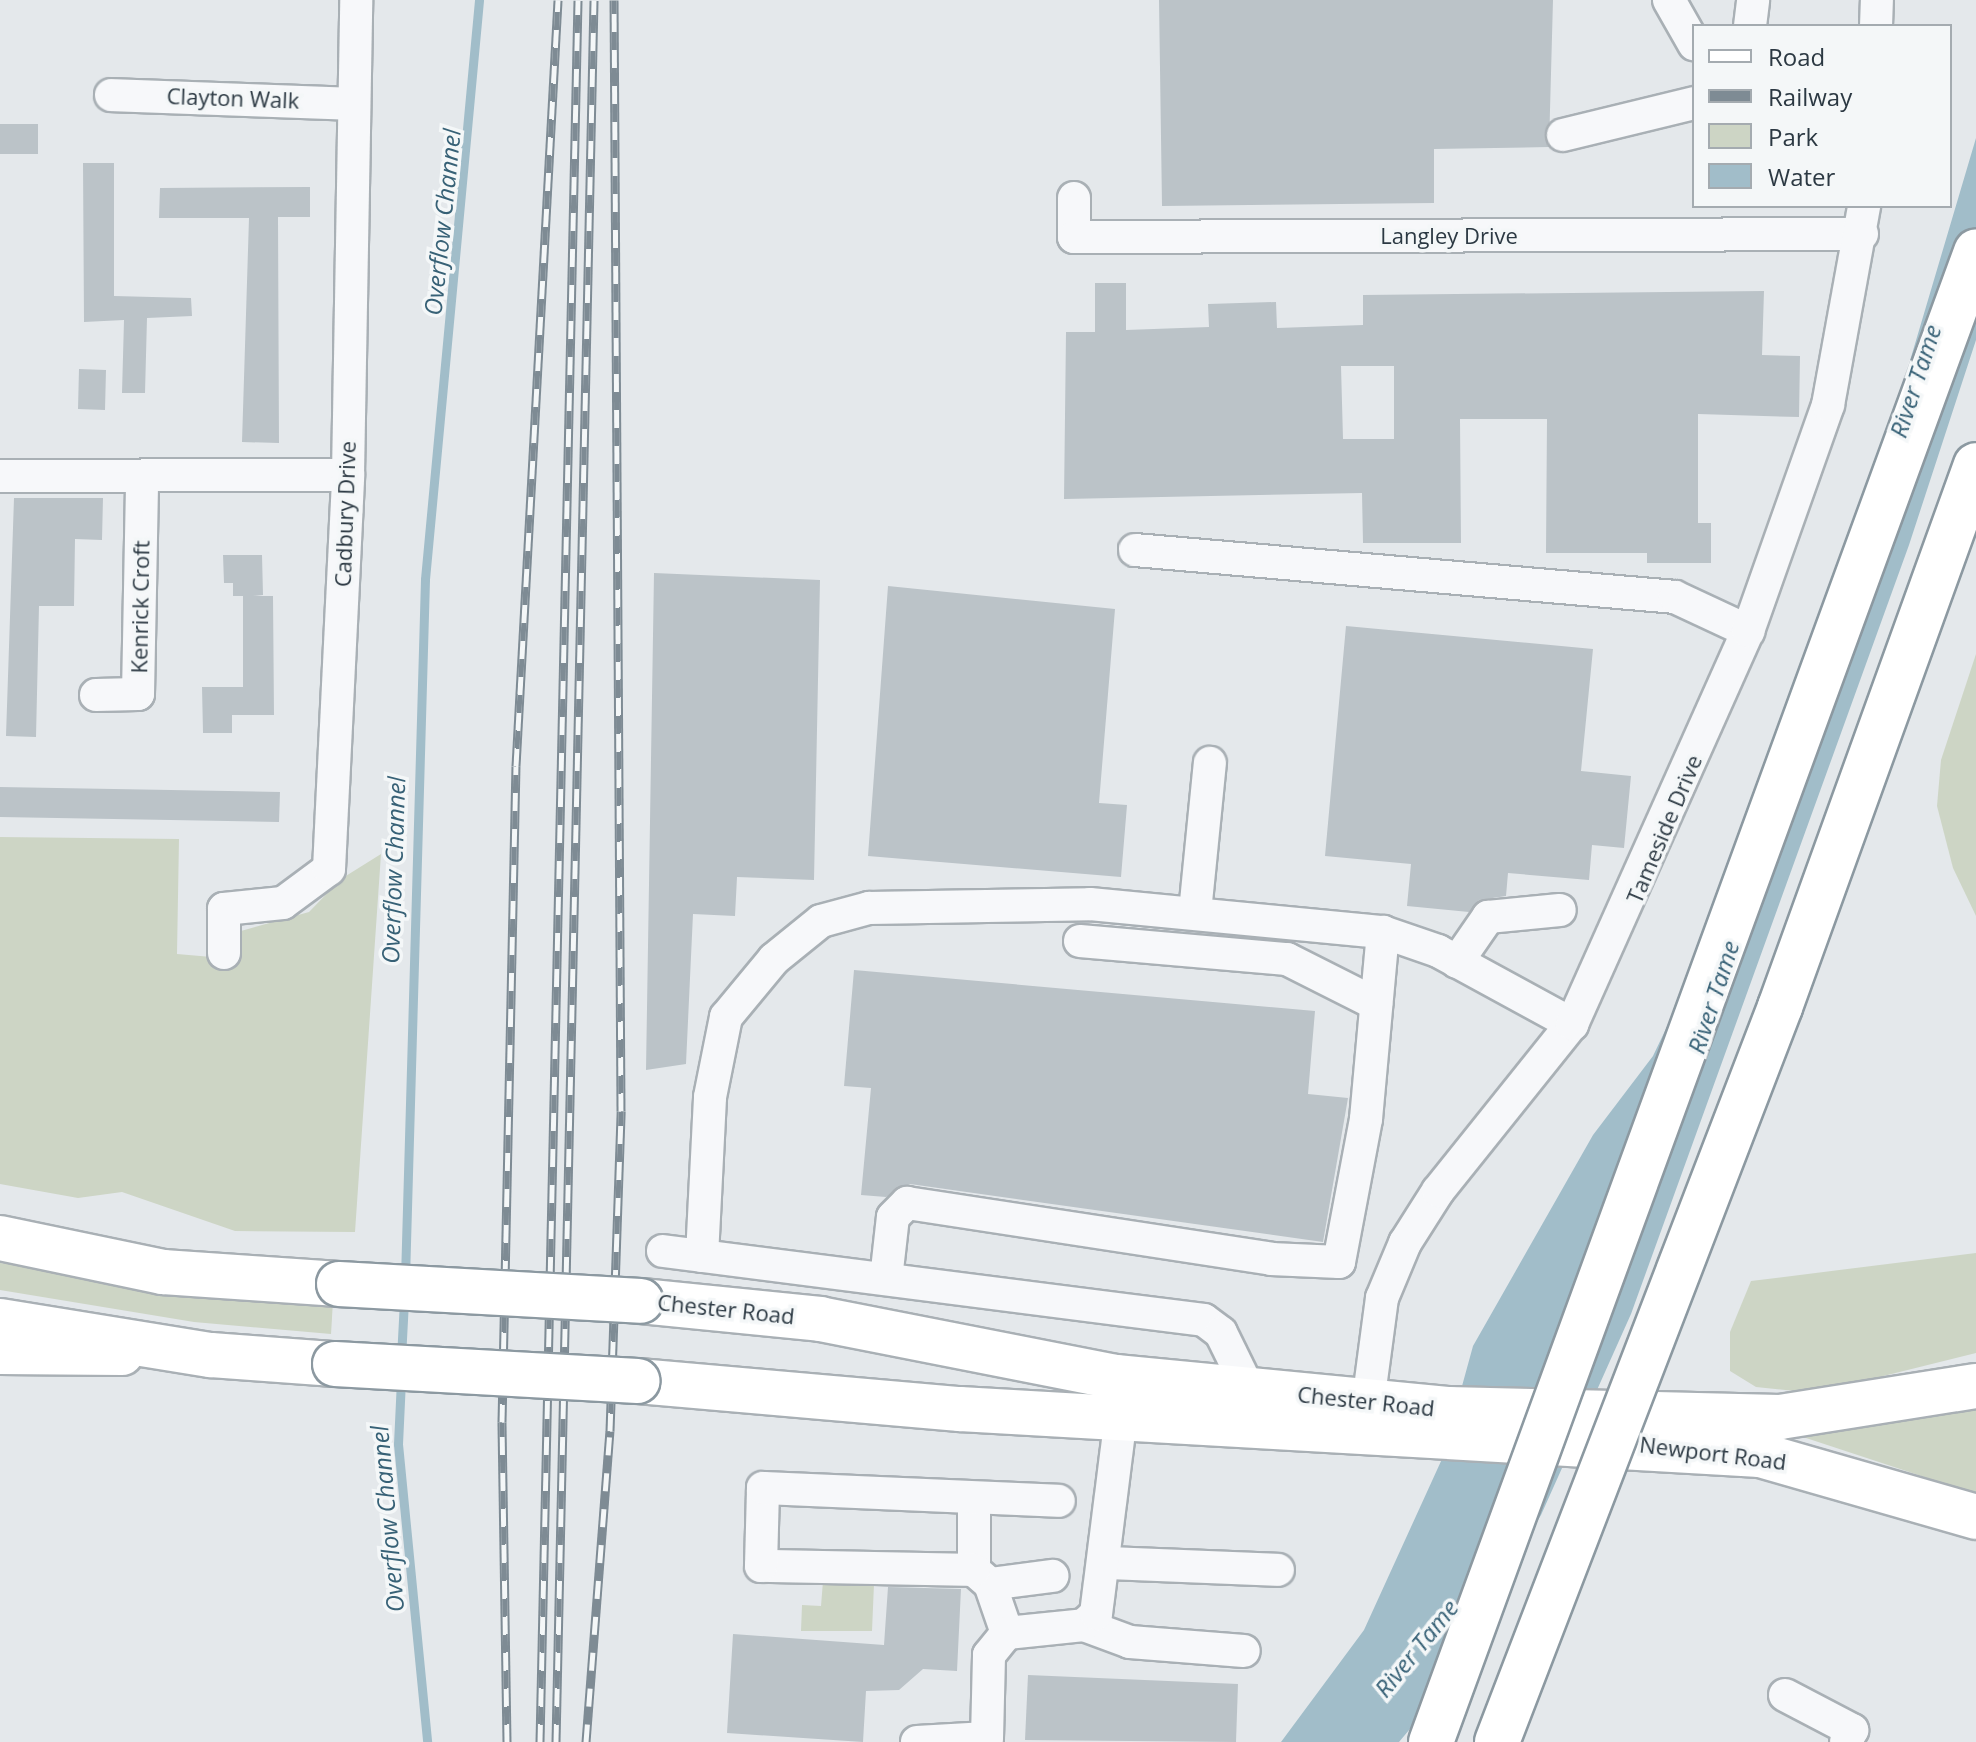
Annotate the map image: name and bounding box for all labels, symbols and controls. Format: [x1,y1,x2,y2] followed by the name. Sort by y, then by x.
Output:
[1692,24,1952,208] legend
[1768,40,1825,73] text: Road
[1768,80,1852,113] text: Railway
[166,82,300,114] street label: Clayton Walk
[1768,120,1818,153] text: Park
[418,127,466,317] water label: Overflow Channel
[1768,160,1835,193] text: Water
[1380,223,1518,249] street label: Langley Drive
[1883,321,1947,441] water label: River Tame
[329,441,361,587] street label: Cadbury Drive
[126,540,154,674] street label: Kenrick Croft
[1621,751,1707,907] street label: Tameside Drive
[375,776,411,964] water label: Overflow Channel
[1681,937,1745,1057] water label: River Tame
[656,1289,796,1329] street label: Chester Road
[1296,1381,1436,1421] street label: Chester Road
[364,1424,410,1614] water label: Overflow Channel
[1638,1431,1788,1475] street label: Newport Road
[1368,1594,1464,1702] water label: River Tame

